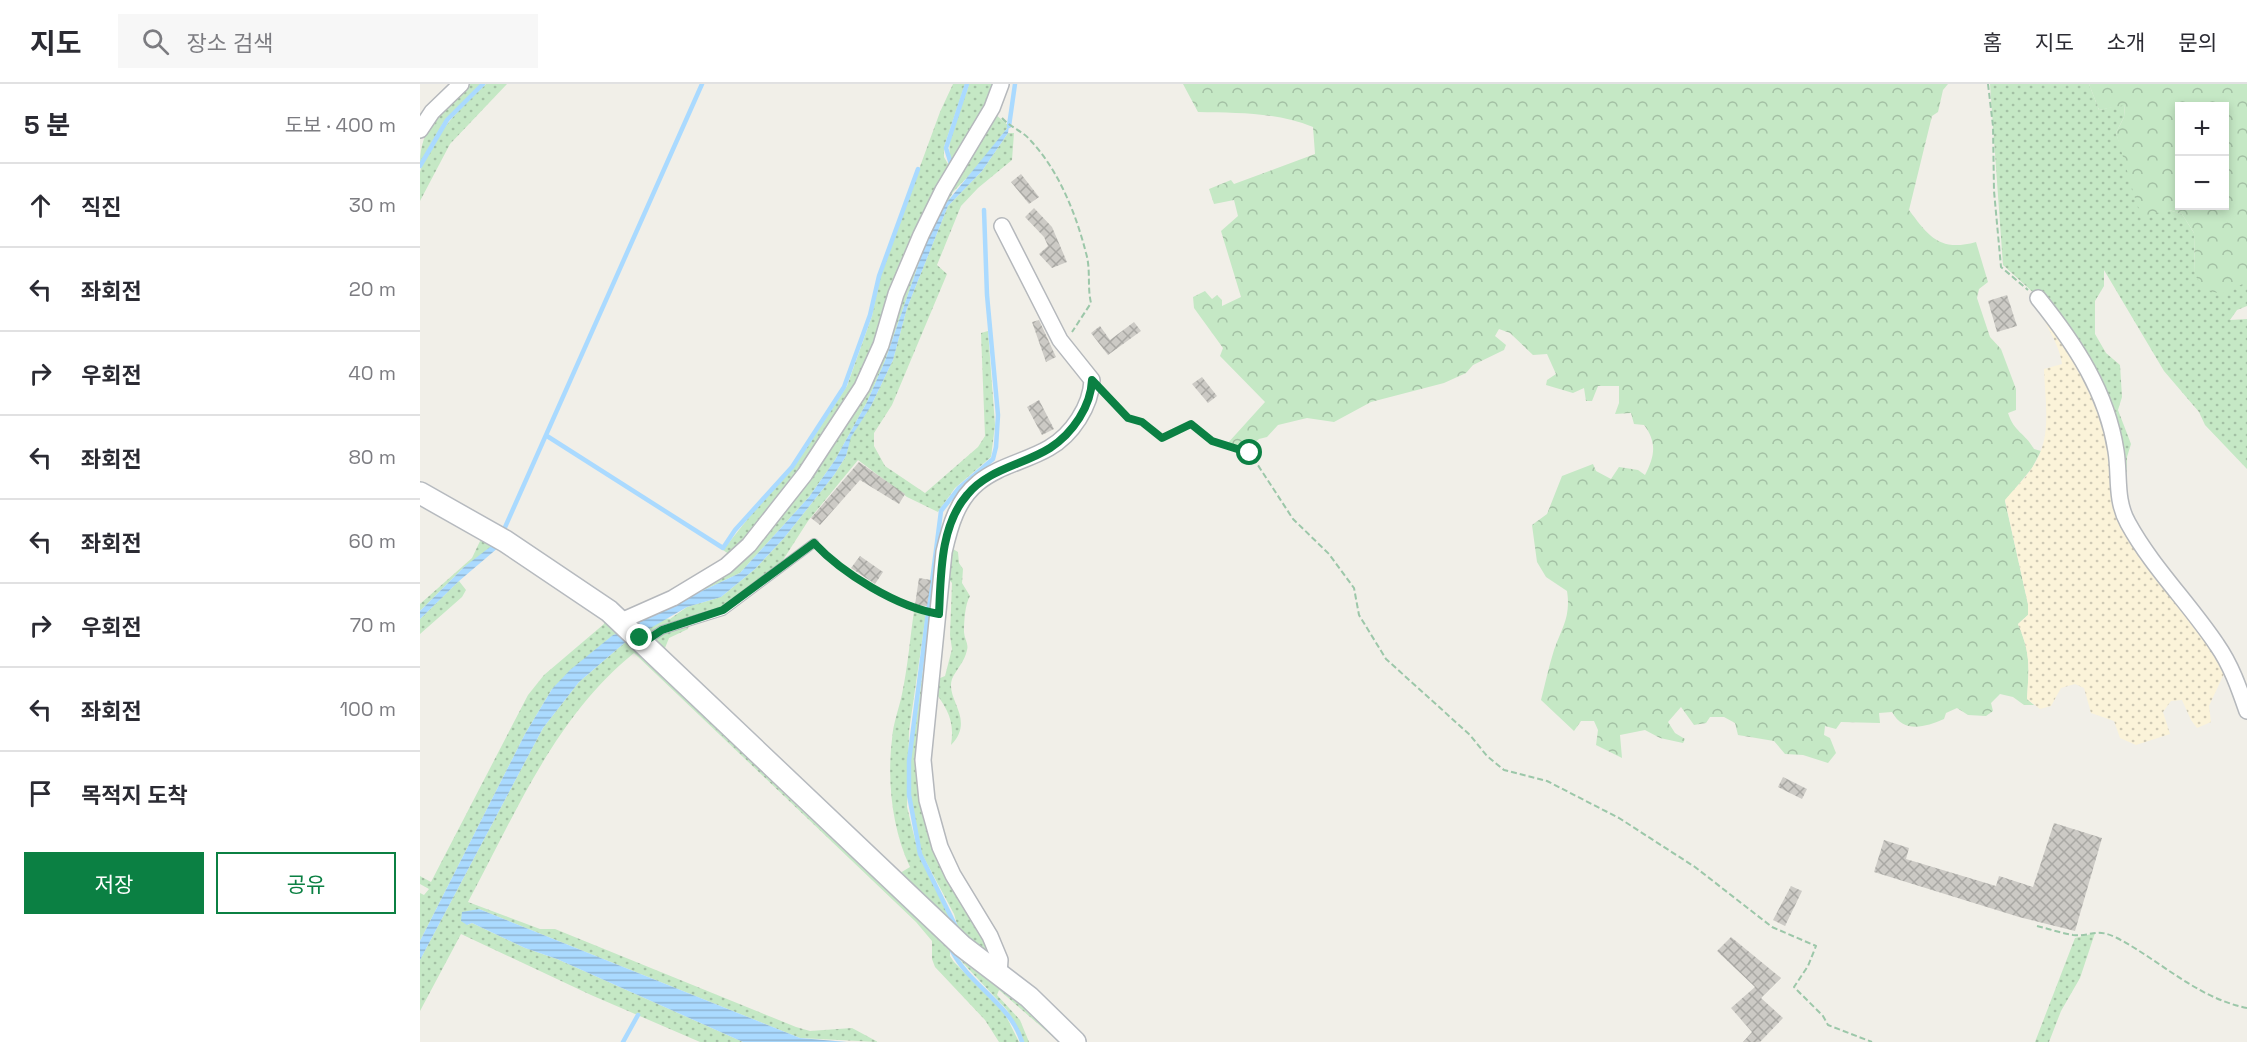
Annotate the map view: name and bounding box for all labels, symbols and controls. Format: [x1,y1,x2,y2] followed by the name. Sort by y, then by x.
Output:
[118,14,538,68] search box
[30,25,82,61] text: 지도
[139,25,172,58] icon: search
[187,29,273,57] text: 장소 검색
[1983,29,2002,56] text: 홈
[2035,29,2074,56] text: 지도
[2107,29,2145,56] text: 소개
[2178,29,2217,56] text: 문의
[2175,102,2229,210] map controls
[2175,102,2229,156] button: +
[24,108,70,142] text: 5 분
[285,112,396,138] text: 도보 · 400 m
[2175,156,2229,210] button: −
[24,189,57,222] icon: ahead
[349,192,396,218] text: 30 m
[81,193,121,221] text: 직진
[24,273,57,306] icon: left
[349,276,396,302] text: 20 m
[81,277,142,305] text: 좌회전
[24,357,57,390] icon: right
[348,360,396,386] text: 40 m
[81,361,142,389] text: 우회전
[1236,439,1262,465] route start
[24,441,57,474] icon: left
[348,444,396,470] text: 80 m
[81,445,142,473] text: 좌회전
[24,525,57,558] icon: left
[349,528,396,554] text: 60 m
[81,529,142,557] text: 좌회전
[24,609,57,642] icon: right
[350,612,396,638] text: 70 m
[81,613,142,641] text: 우회전
[626,624,652,650] route end
[24,693,57,726] icon: left
[340,696,396,722] text: 100 m
[81,697,142,725] text: 좌회전
[24,777,57,810] icon: arrive
[81,781,188,809] text: 목적지 도착
[24,852,204,914] button: 저장
[216,852,396,914] button: 공유

